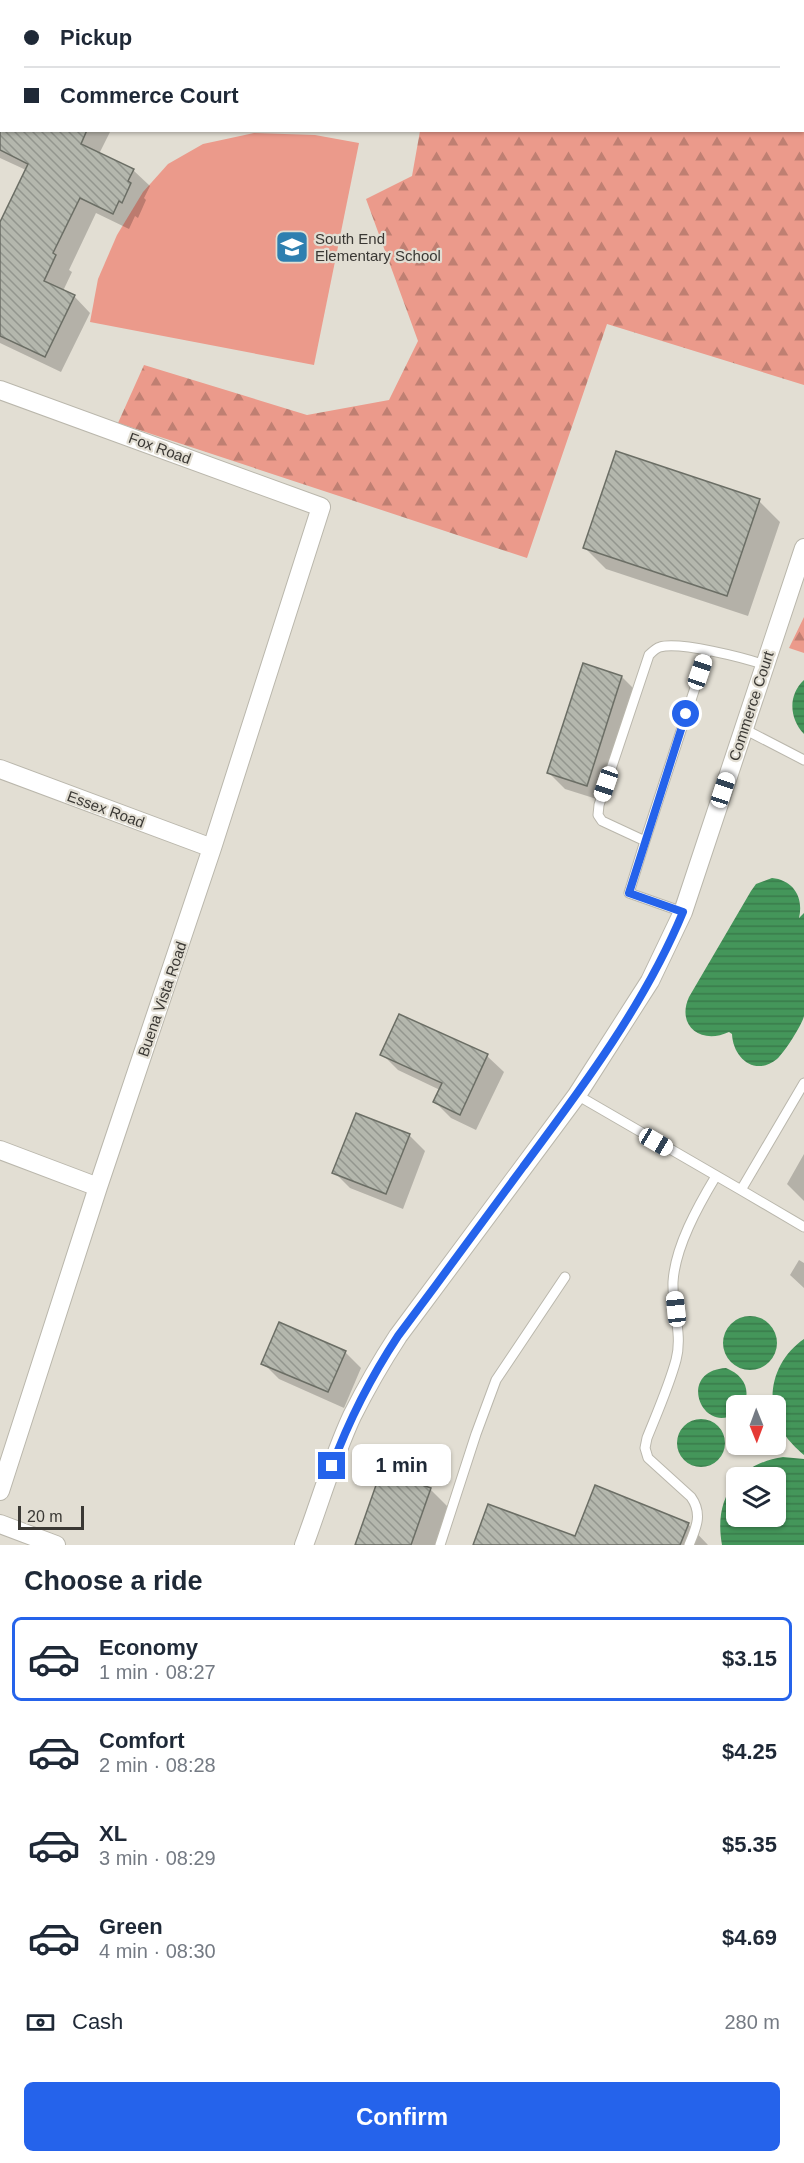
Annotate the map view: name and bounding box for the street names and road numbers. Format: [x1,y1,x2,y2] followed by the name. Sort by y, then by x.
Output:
[127,429,193,467] street label: Fox Road
[725,648,777,763] street label: Commerce Court
[65,787,147,831] street label: Essex Road
[134,939,190,1059] street label: Buena Vista Road

